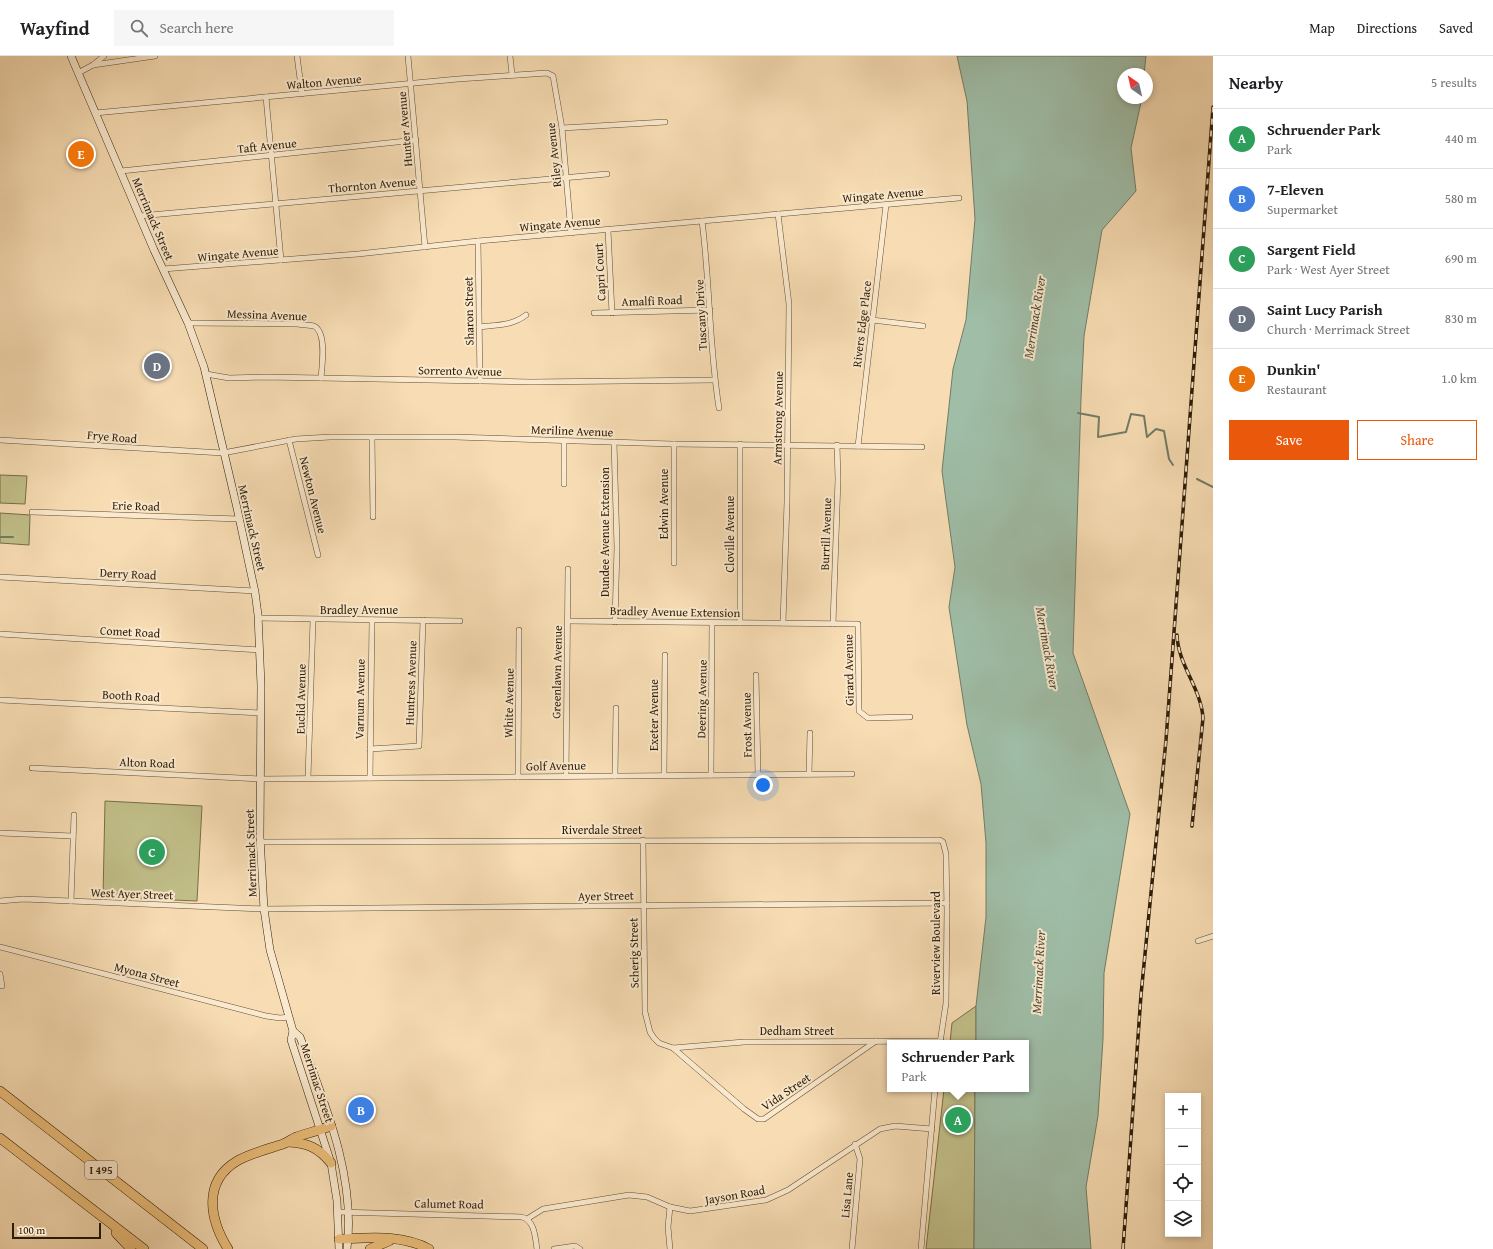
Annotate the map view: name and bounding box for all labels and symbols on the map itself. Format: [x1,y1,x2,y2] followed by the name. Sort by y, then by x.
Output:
[1117,68,1153,104] north arrow
[286,70,363,93] street label: Walton Avenue
[393,90,416,167] street label: Hunter Avenue
[542,122,565,188] street label: Riley Avenue
[236,134,298,157] street label: Taft Avenue
[68,139,94,169] pin: E
[327,172,417,197] street label: Thornton Avenue
[128,175,179,264] street label: Merrimack Street
[842,182,925,207] street label: Wingate Avenue
[519,211,602,236] street label: Wingate Avenue
[197,241,280,266] street label: Wingate Avenue
[589,242,610,301] street label: Capri Court
[1019,273,1051,360] water label: Merrimack River
[459,276,478,346] street label: Sharon Street
[690,279,711,351] street label: Tuscany Drive
[848,279,875,368] street label: Rivers Edge Place
[621,291,683,310] street label: Amalfi Road
[227,305,308,324] street label: Messina Avenue
[144,351,170,381] pin: D
[418,361,502,380] street label: Sorrento Avenue
[768,370,787,465] street label: Armstrong Avenue
[531,421,614,440] street label: Meriline Avenue
[86,426,138,447] street label: Frye Road
[296,455,331,535] street label: Newton Avenue
[596,467,613,597] street label: Dundee Avenue Extension
[655,468,672,539] street label: Edwin Avenue
[234,483,271,574] street label: Merrimack Street
[721,495,738,573] street label: Cloville Avenue
[112,496,161,515] street label: Erie Road
[816,497,835,571] street label: Burrill Avenue
[99,564,157,583] street label: Derry Road
[320,601,398,618] street label: Bradley Avenue
[610,602,741,621] street label: Bradley Avenue Extension
[1031,605,1064,692] water label: Merrimack River
[100,621,161,642] street label: Comet Road
[547,625,566,719] street label: Greenlawn Avenue
[839,634,858,706] street label: Girard Avenue
[401,640,420,726] street label: Huntress Avenue
[350,658,369,739] street label: Varnum Avenue
[692,659,711,739] street label: Deering Avenue
[291,663,310,734] street label: Euclid Avenue
[499,668,518,738] street label: White Avenue
[645,679,662,751] street label: Exeter Avenue
[102,686,161,706] street label: Booth Road
[737,692,756,758] street label: Frost Avenue
[119,753,176,772] street label: Alton Road
[526,756,586,775] street label: Golf Avenue
[753,775,773,795] your location
[240,808,261,898] street label: Merrimack Street
[562,821,643,838] street label: Riverdale Street
[139,837,165,867] pin: C
[90,884,175,903] street label: West Ayer Street
[578,886,635,904] street label: Ayer Street
[927,891,944,995] street label: Riverview Boulevard
[624,917,643,988] street label: Scherig Street
[1027,929,1050,1014] water label: Merrimack River
[113,958,182,992] street label: Myona Street
[760,1022,835,1039] street label: Dedham Street
[297,1041,339,1125] street label: Merrimac Street
[758,1068,814,1114] street label: Vida Street
[348,1095,374,1125] pin: B
[945,1105,971,1135] pin: A
[85,1161,117,1179] road number: I 495
[836,1171,857,1219] street label: Lisa Lane
[702,1181,767,1209] street label: Jayson Road
[414,1194,484,1213] street label: Calumet Road
[12,1221,101,1240] scale bar

